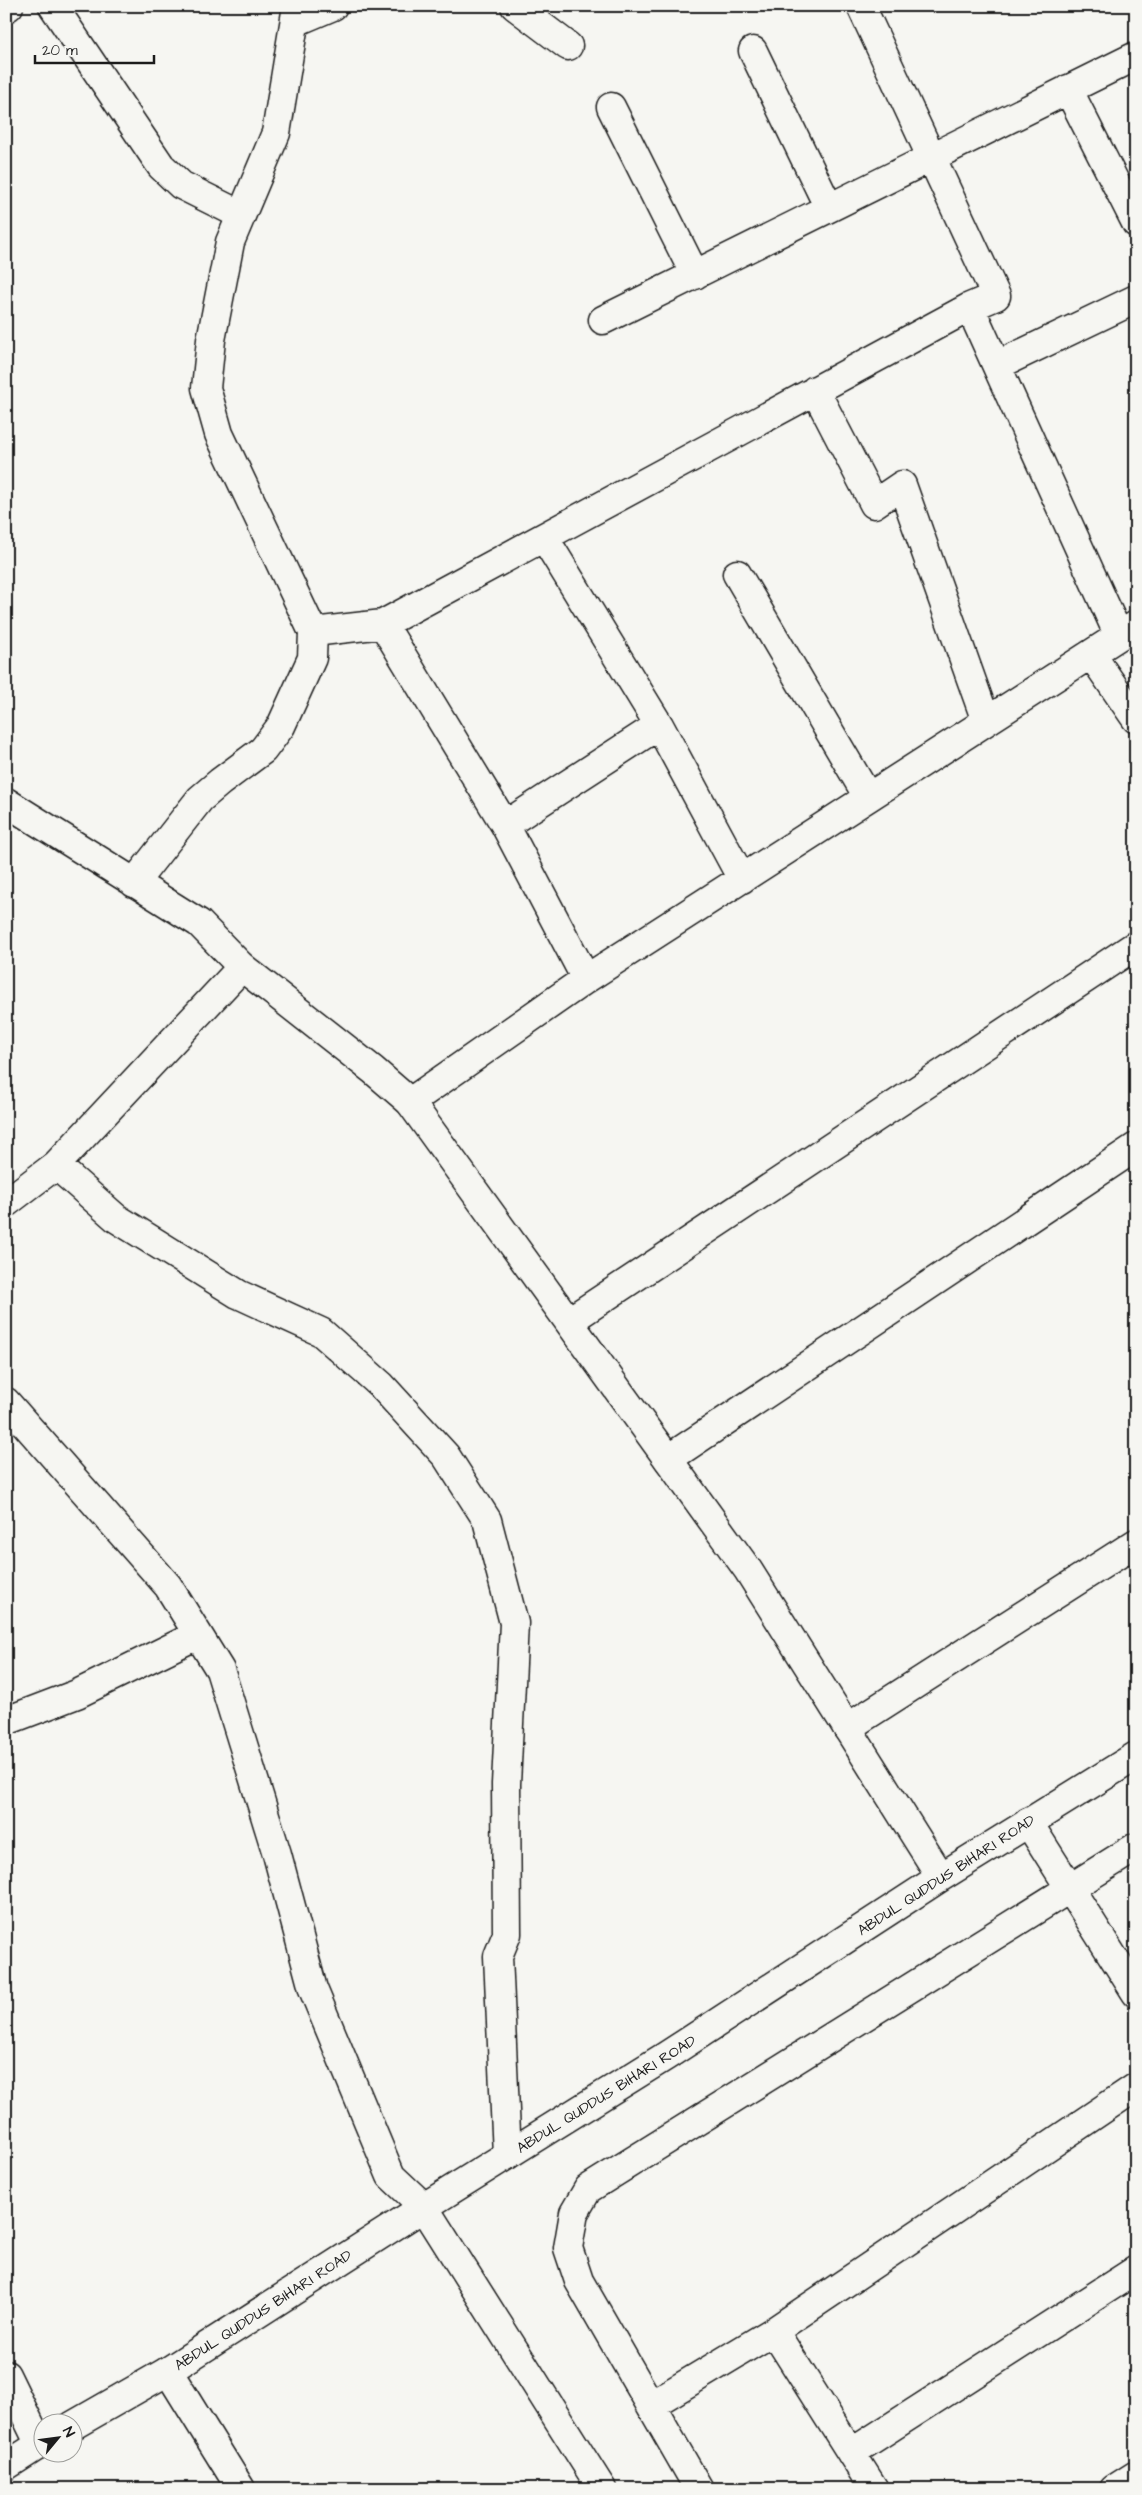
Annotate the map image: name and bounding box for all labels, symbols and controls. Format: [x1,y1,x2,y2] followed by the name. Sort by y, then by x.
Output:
[35,32,154,64] scale bar
[42,40,78,61] text: 20 m
[853,1810,1039,1941] street label: ABDUL QUDDUS BIHARI ROAD
[512,2030,700,2158] street label: ABDUL QUDDUS BIHARI ROAD
[170,2245,356,2376] street label: ABDUL QUDDUS BIHARI ROAD
[32,2412,82,2462] north arrow
[58,2423,79,2441] text: N

